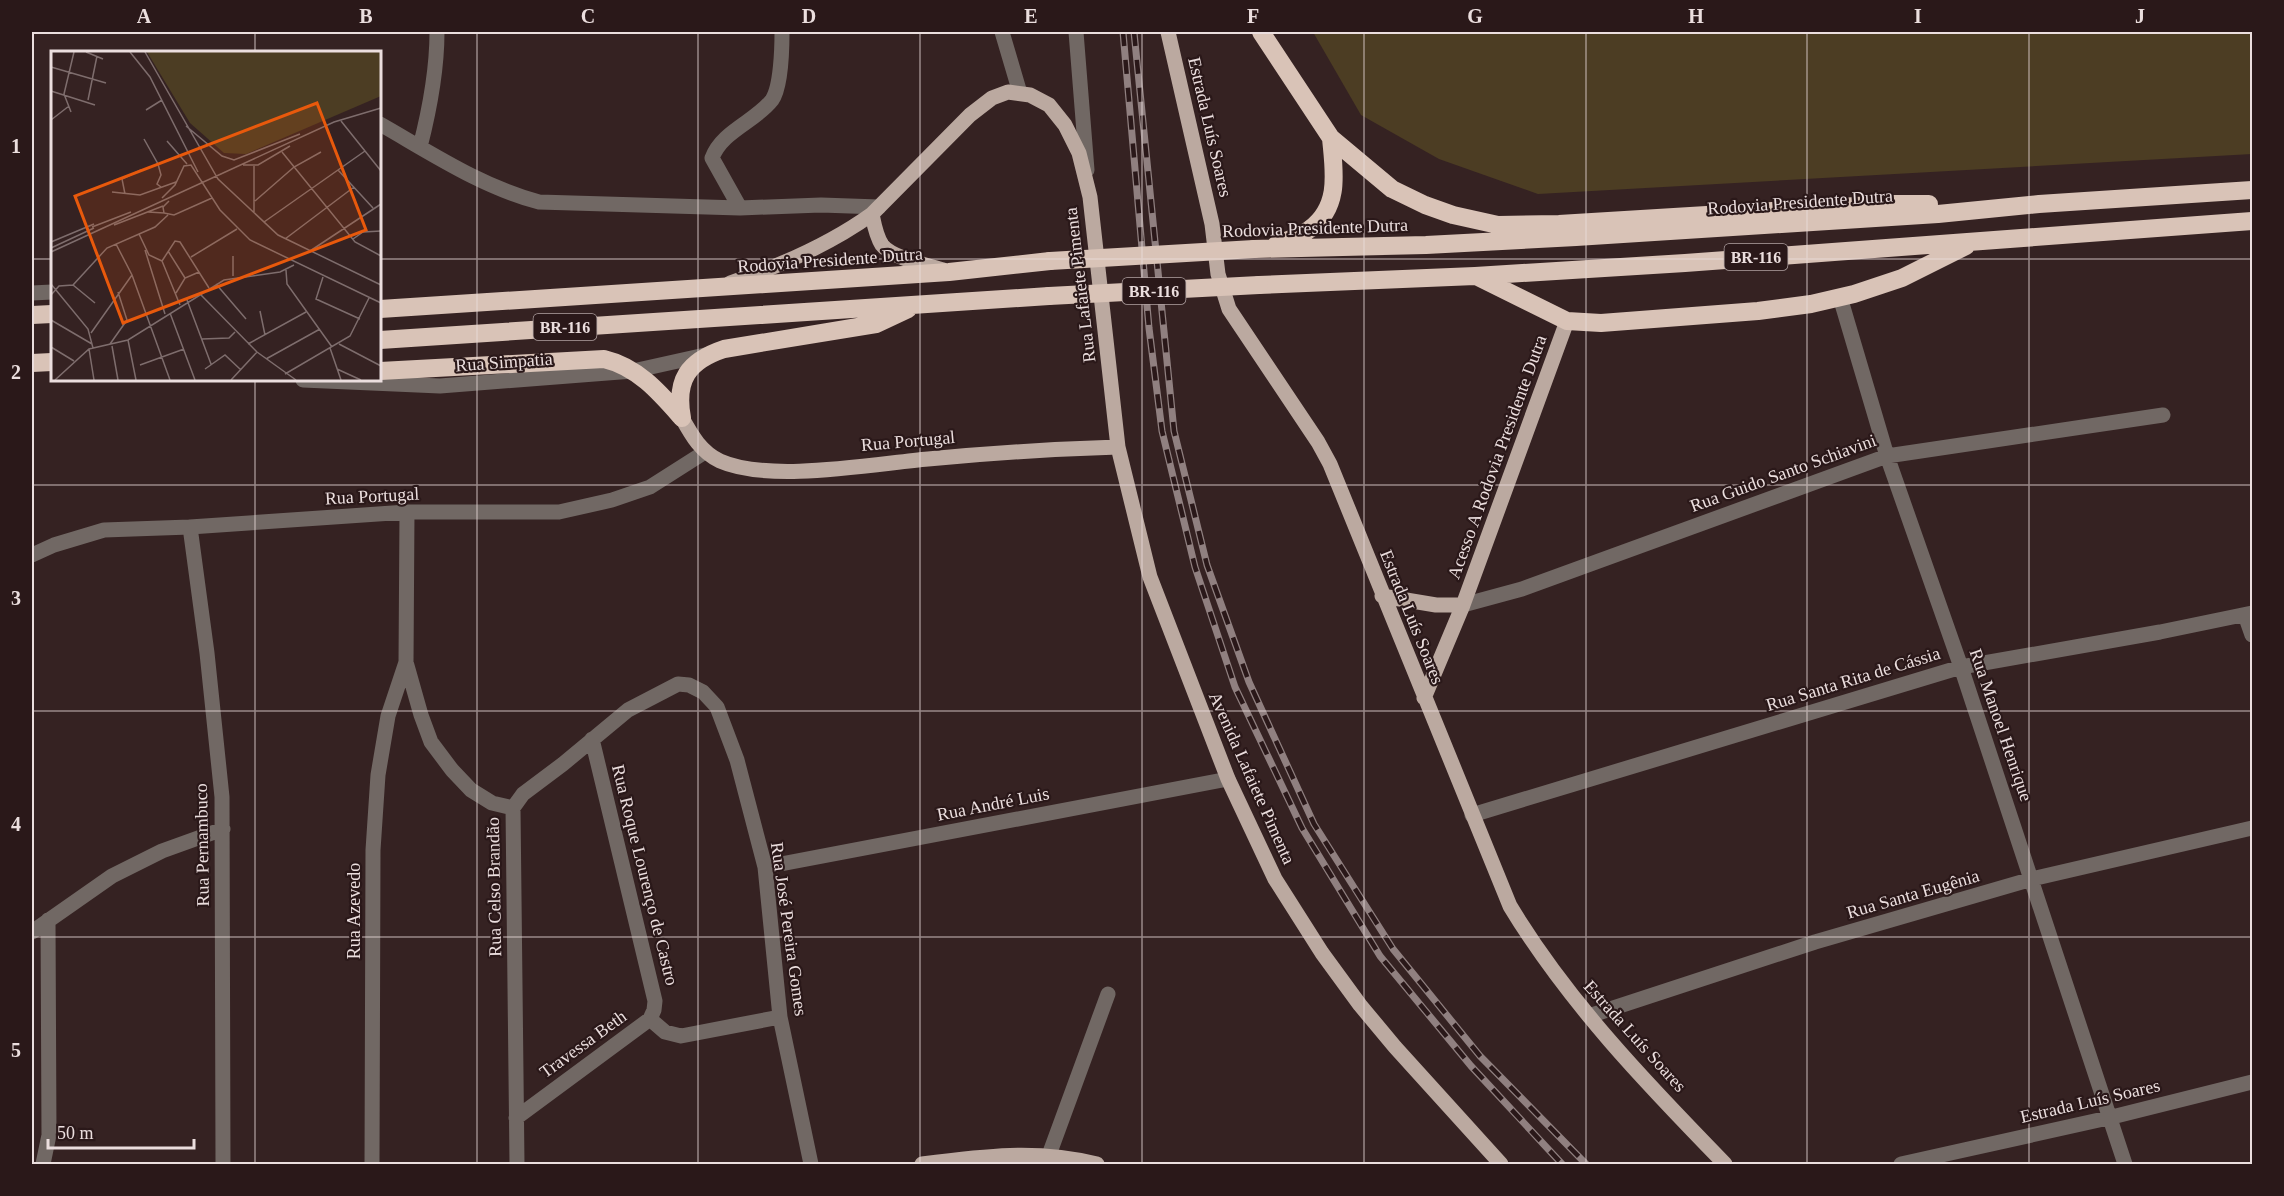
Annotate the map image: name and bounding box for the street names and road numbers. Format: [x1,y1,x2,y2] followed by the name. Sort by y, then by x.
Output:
[1184,55,1236,199] street label: Estrada Luís Soares
[1707,186,1893,218] street label: Rodovia Presidente Dutra
[1061,206,1099,364] street label: Rua Lafaiete Pimenta
[1222,215,1408,241] street label: Rodovia Presidente Dutra
[737,244,923,276] street label: Rodovia Presidente Dutra
[1724,244,1788,270] road number: BR-116
[1122,278,1186,304] road number: BR-116
[534,314,596,340] road number: BR-116
[1443,332,1551,582] street label: Acesso A Rodovia Presidente Dutra
[455,349,553,375] street label: Rua Simpatia
[860,427,956,455] street label: Rua Portugal
[1687,430,1879,516] street label: Rua Guido Santo Schiavini
[324,484,420,508] street label: Rua Portugal
[1376,547,1448,687] street label: Estrada Luís Soares
[1764,643,1942,715] street label: Rua Santa Rita de Cássia
[1966,646,2036,804] street label: Rua Manoel Henrique
[1205,689,1299,867] street label: Avenida Lafaiete Pimenta
[608,762,682,988] street label: Rua Roque Lourenço de Castro
[191,783,213,907] street label: Rua Pernambuco
[935,783,1051,825] street label: Rua André Luis
[483,817,505,957] street label: Rua Celso Brandão
[767,841,811,1017] street label: Rua José Pereira Gomes
[344,863,364,959] street label: Rua Azevedo
[1844,866,1982,922] street label: Rua Santa Eugênia
[1580,976,1690,1096] street label: Estrada Luís Soares
[536,1006,630,1082] street label: Travessa Beth
[2018,1075,2162,1127] street label: Estrada Luís Soares

